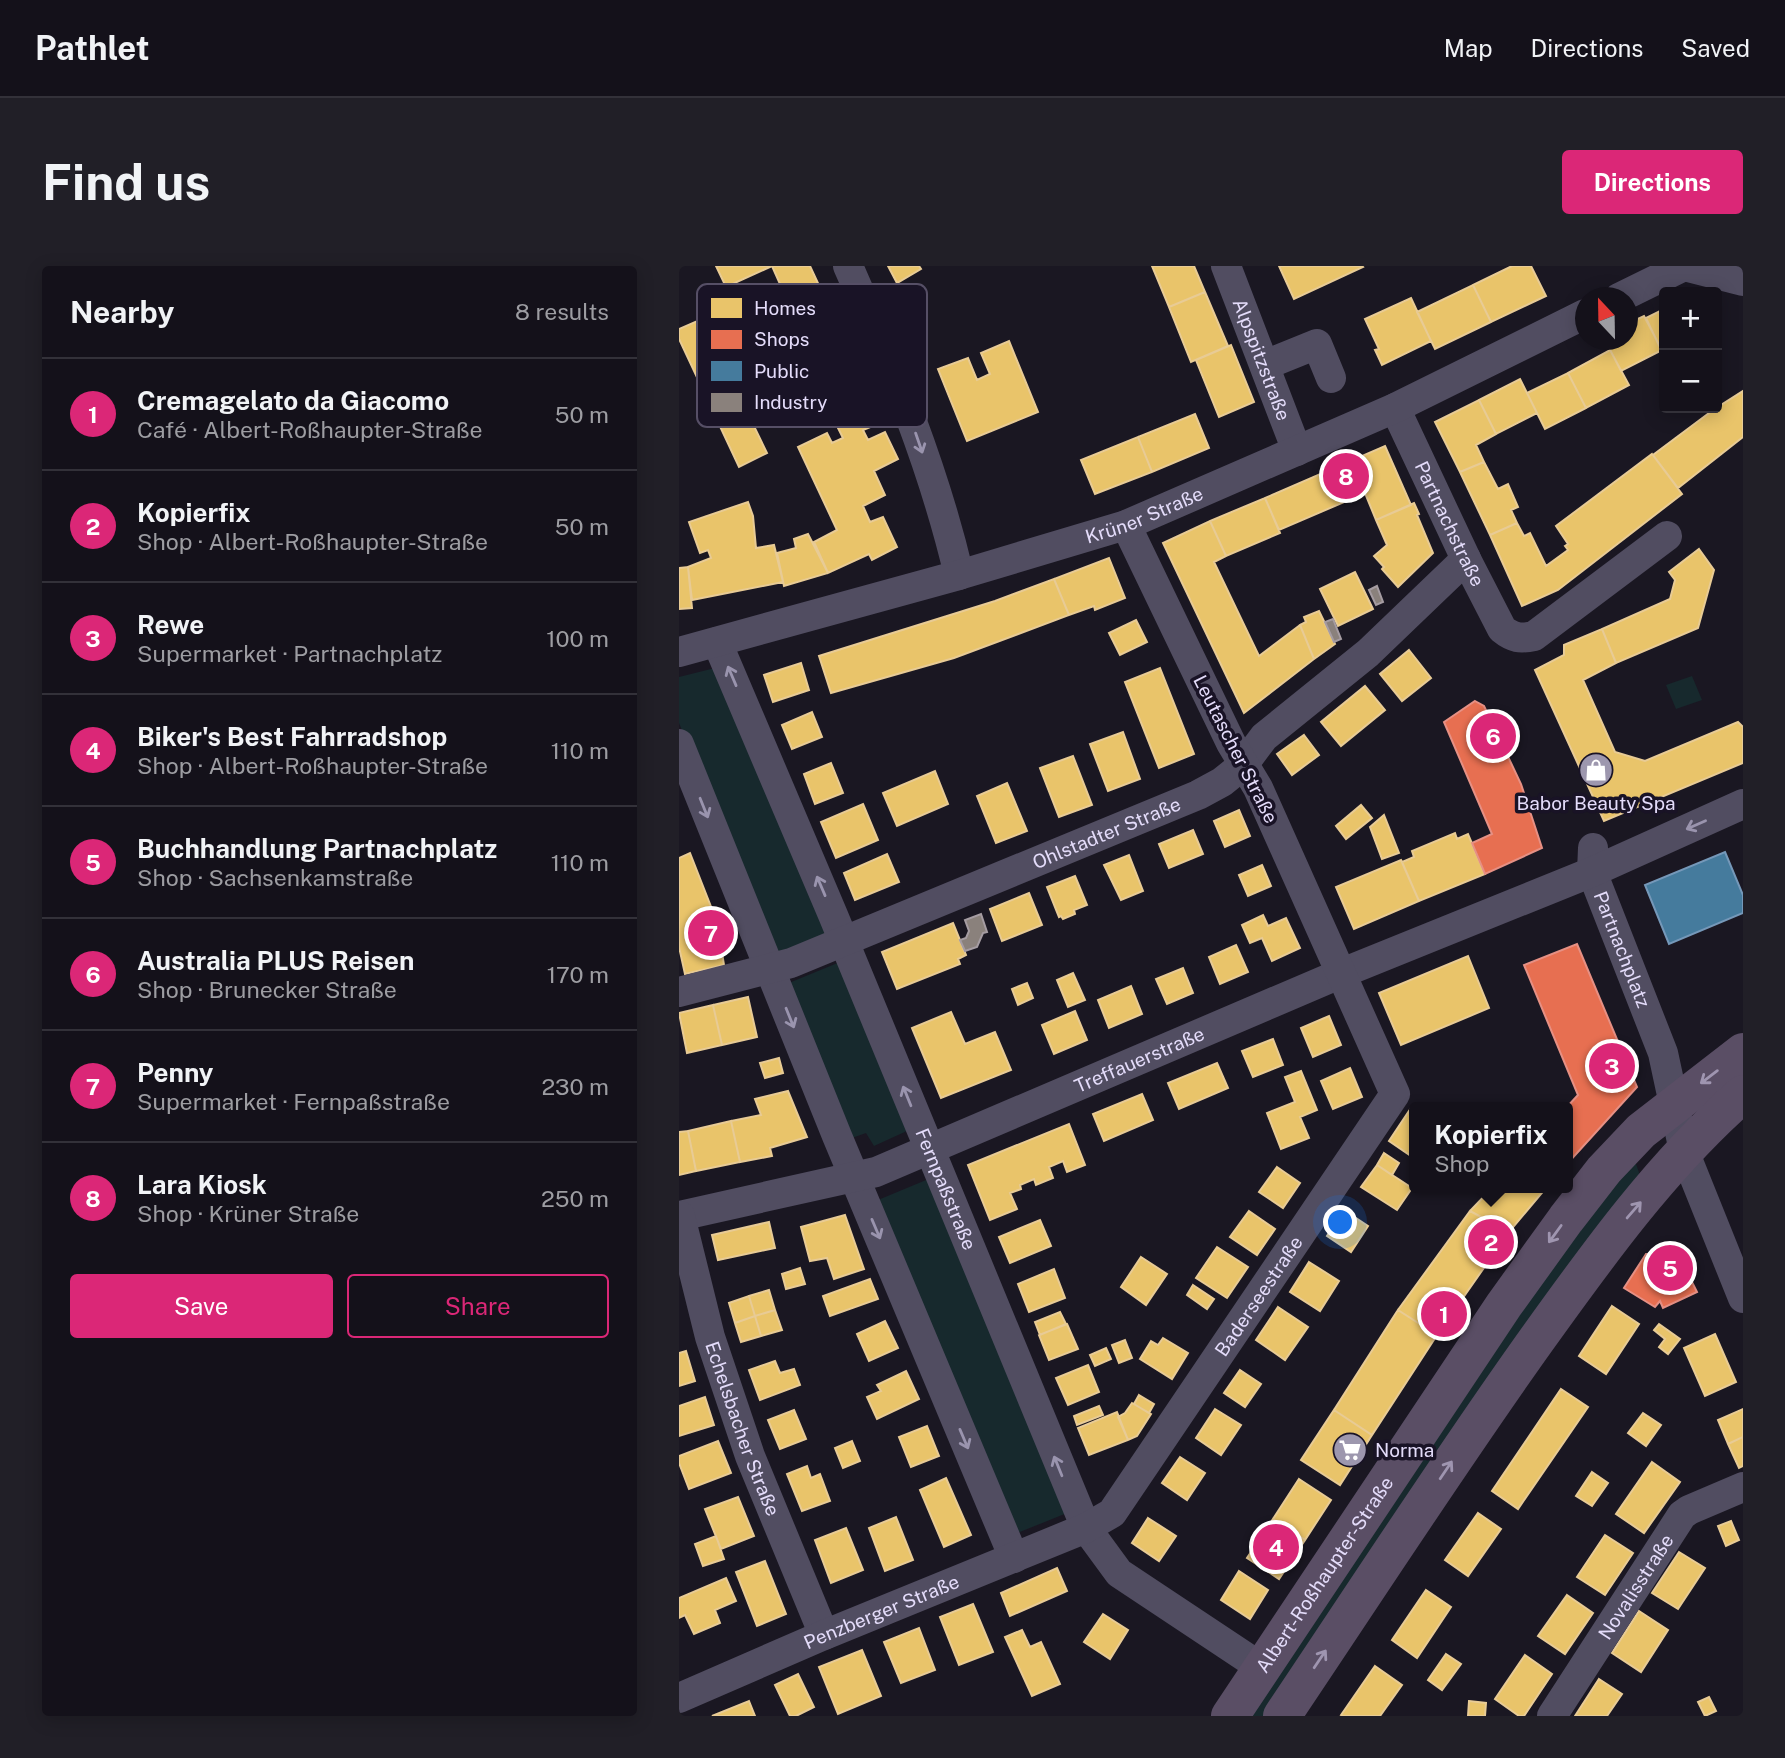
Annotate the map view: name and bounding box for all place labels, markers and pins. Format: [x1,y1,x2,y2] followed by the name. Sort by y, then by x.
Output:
[1323,450,1369,502] pin: 8
[1470,710,1516,762] pin: 6
[1577,751,1615,789] shop icon: Babor Beauty Spa
[1517,792,1675,814] place label: Babor Beauty Spa
[688,907,734,959] pin: 7
[1589,1040,1635,1092] pin: 3
[1468,1216,1514,1268] pin: 2
[1647,1242,1693,1294] pin: 5
[1421,1288,1467,1340] pin: 1
[1331,1431,1369,1469] supermarket icon: Norma
[1375,1439,1434,1461] place label: Norma
[1253,1521,1299,1573] pin: 4

